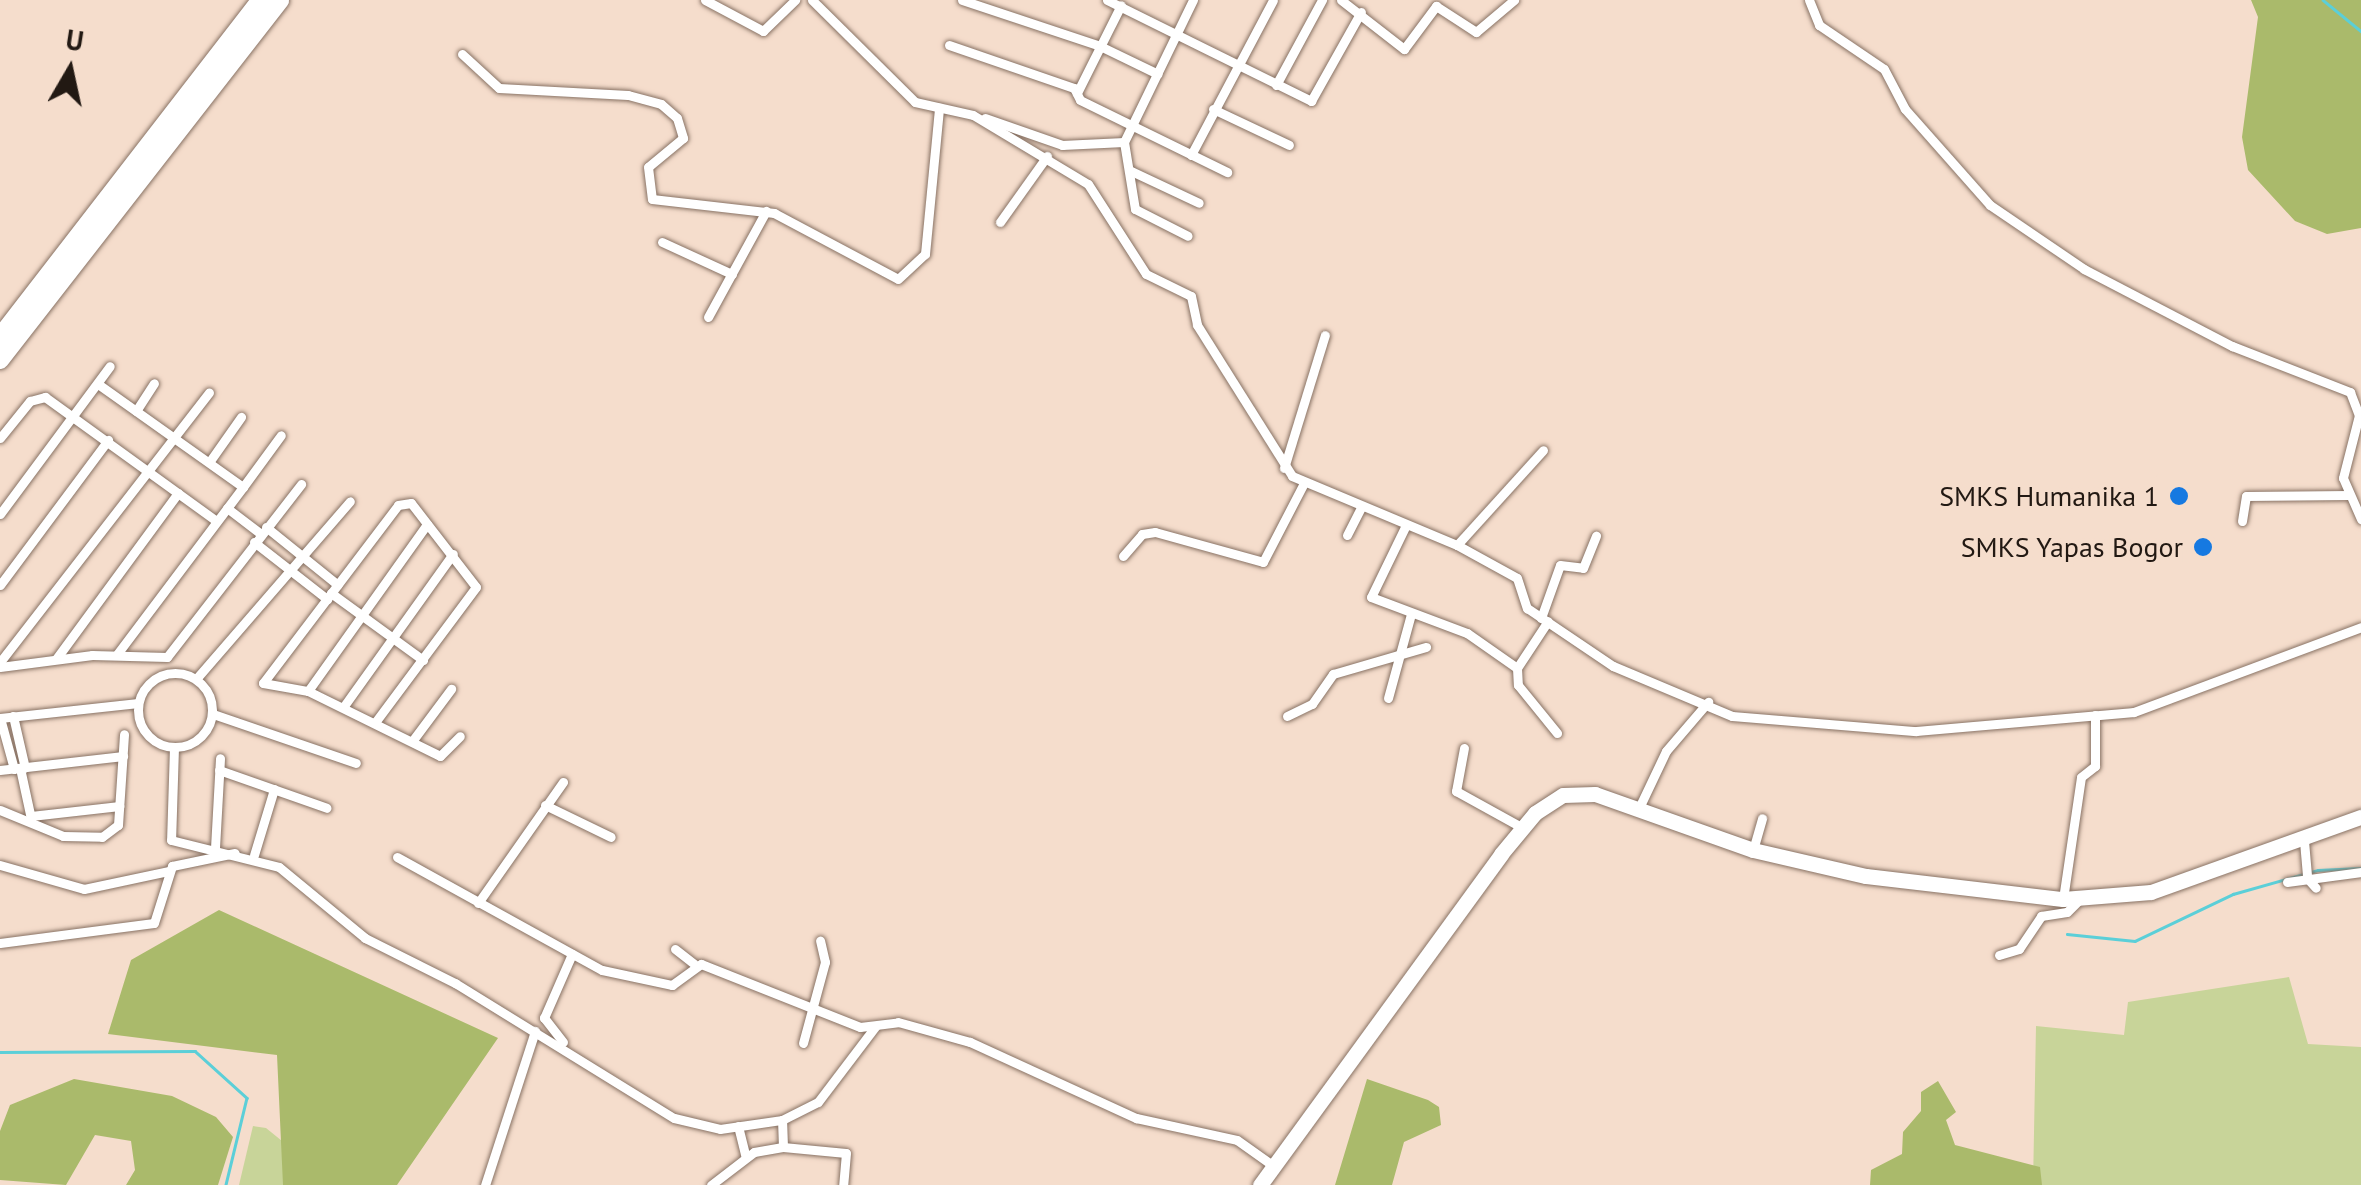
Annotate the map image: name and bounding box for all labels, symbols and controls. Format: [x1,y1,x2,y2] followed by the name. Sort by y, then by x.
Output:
[20,20,120,120] north arrow
[63,20,86,60] text: U
[1939,479,2159,513] place label: SMKS Humanika 1
[2168,485,2190,507] marker: SMKS Humanika 1
[1960,530,2183,564] place label: SMKS Yapas Bogor
[2192,536,2214,558] marker: SMKS Yapas Bogor

